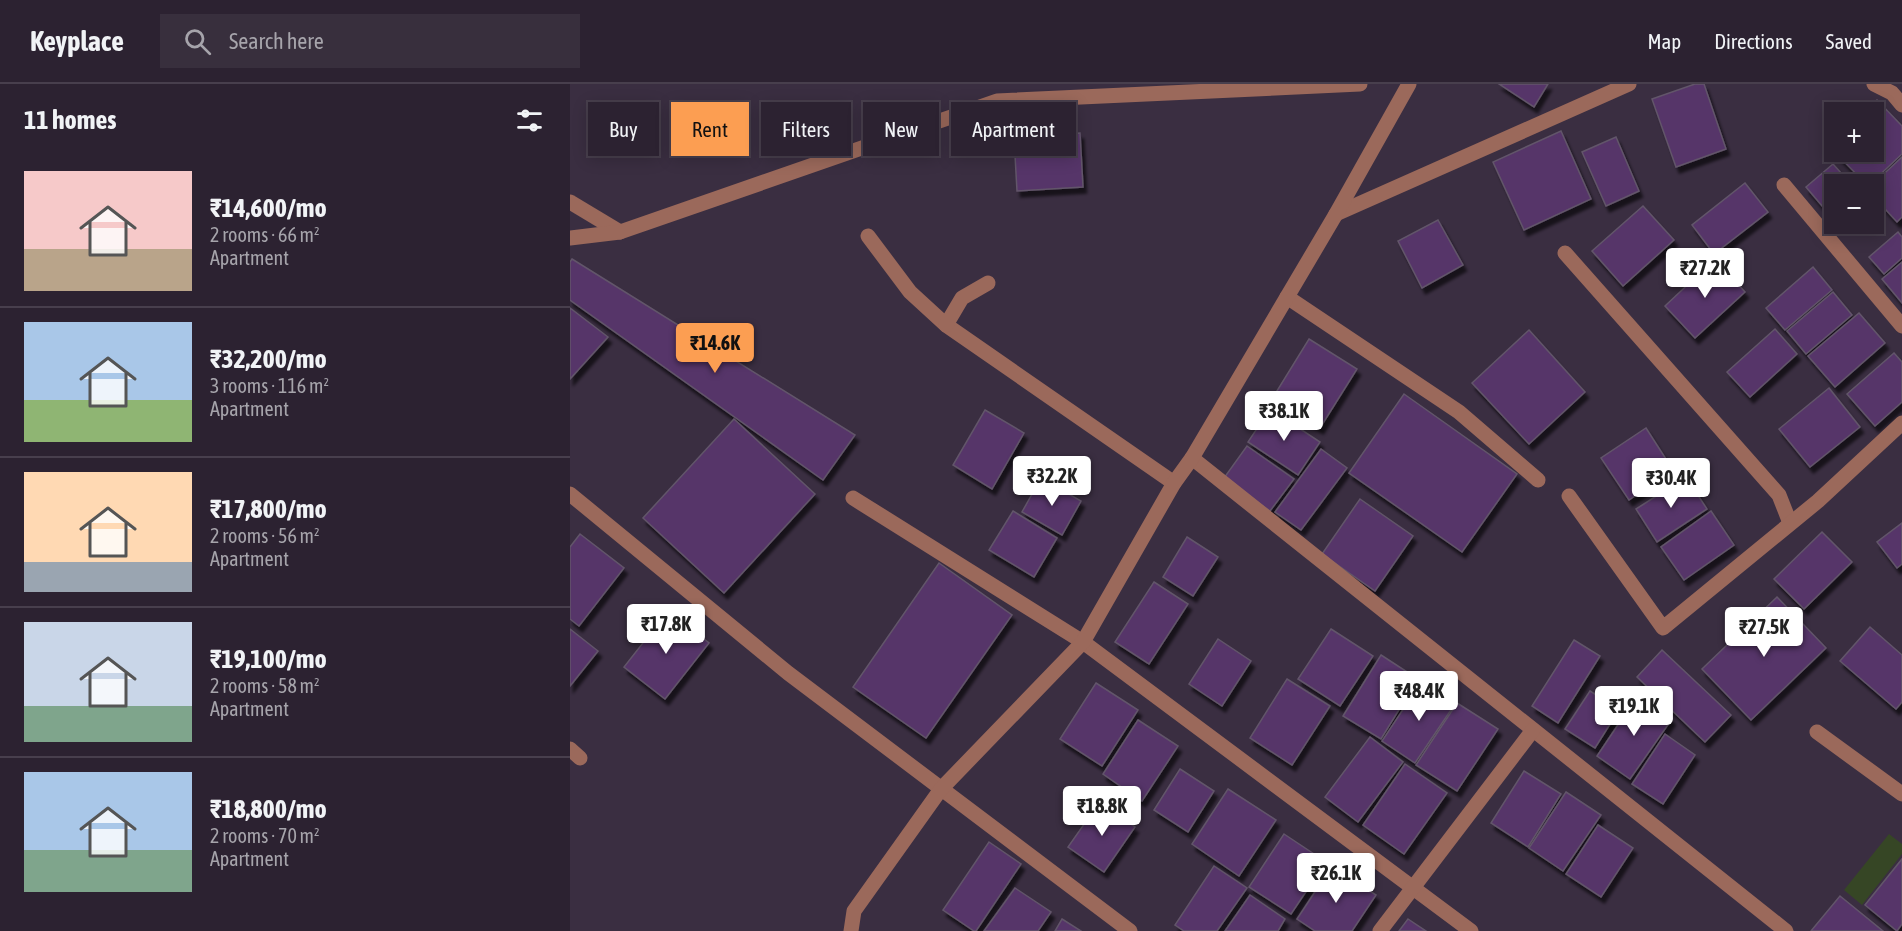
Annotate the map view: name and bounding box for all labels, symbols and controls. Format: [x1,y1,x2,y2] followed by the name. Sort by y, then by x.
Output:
[160,14,580,68] search box
[30,25,124,57] text: Keyplace
[181,25,214,58] icon: search
[229,28,324,54] text: Search here
[1647,29,1681,53] text: Map
[1714,29,1793,53] text: Directions
[1826,29,1872,53] text: Saved
[588,102,659,156] chip: Buy
[671,102,749,156] chip: Rent
[761,102,851,156] chip: Filters
[863,102,939,156] chip: New
[951,102,1076,156] chip: Apartment
[1824,102,1884,234] map controls
[1824,102,1884,162] button: +
[513,104,546,137] icon: filters
[24,105,117,135] text: 11 homes
[1824,174,1884,234] button: −
[210,193,327,223] text: ₹14,600/mo
[72,195,144,267] icon: home
[210,223,320,246] text: 2 rooms · 66 m²
[210,246,289,269] text: Apartment
[1656,248,1754,299] pin: ₹27.2K
[1680,256,1730,279] text: ₹27.2K
[666,323,764,374] pin: ₹14.6K
[690,331,740,354] text: ₹14.6K
[210,344,327,374] text: ₹32,200/mo
[72,346,144,418] icon: home
[210,374,329,397] text: 3 rooms · 116 m²
[1235,391,1333,442] pin: ₹38.1K
[210,397,289,420] text: Apartment
[1259,399,1309,422] text: ₹38.1K
[1003,456,1101,507] pin: ₹32.2K
[1622,458,1720,509] pin: ₹30.4K
[1027,464,1077,487] text: ₹32.2K
[1646,466,1696,489] text: ₹30.4K
[210,494,327,524] text: ₹17,800/mo
[72,496,144,568] icon: home
[210,524,320,547] text: 2 rooms · 56 m²
[210,547,289,570] text: Apartment
[617,604,715,655] pin: ₹17.8K
[1715,607,1813,658] pin: ₹27.5K
[641,612,691,635] text: ₹17.8K
[1739,615,1789,638] text: ₹27.5K
[210,644,327,674] text: ₹19,100/mo
[72,646,144,718] icon: home
[1370,671,1468,722] pin: ₹48.4K
[210,674,320,697] text: 2 rooms · 58 m²
[1394,679,1444,702] text: ₹48.4K
[1585,686,1683,737] pin: ₹19.1K
[1609,694,1659,717] text: ₹19.1K
[210,697,289,720] text: Apartment
[1053,786,1151,837] pin: ₹18.8K
[210,794,327,824] text: ₹18,800/mo
[1077,794,1127,817] text: ₹18.8K
[72,796,144,868] icon: home
[210,824,320,847] text: 2 rooms · 70 m²
[210,847,289,870] text: Apartment
[1287,853,1385,904] pin: ₹26.1K
[1311,861,1361,884] text: ₹26.1K

